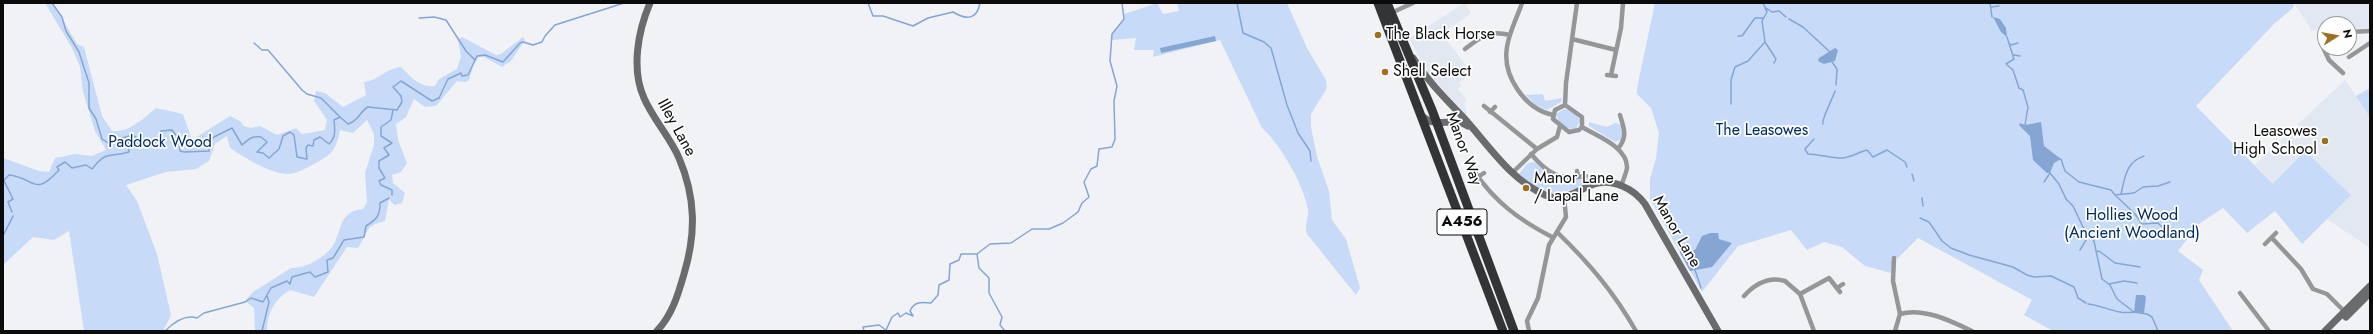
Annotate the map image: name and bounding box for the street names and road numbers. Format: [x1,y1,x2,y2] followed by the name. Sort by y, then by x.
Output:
[652,96,700,160] street label: Illey Lane
[1441,110,1485,188] street label: Manor Way
[1648,193,1704,271] street label: Manor Lane
[1437,209,1487,235] road number: A456

